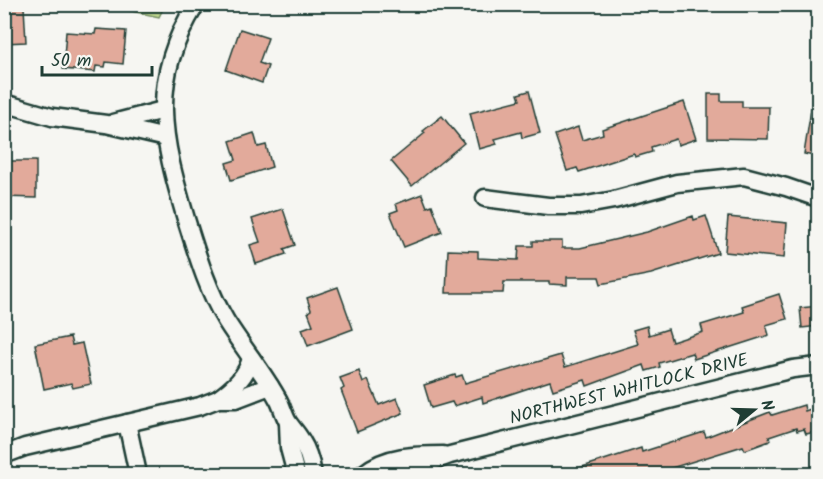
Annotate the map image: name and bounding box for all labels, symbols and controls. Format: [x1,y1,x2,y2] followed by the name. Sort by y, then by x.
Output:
[42,39,152,77] scale bar
[51,47,91,76] text: 50 m
[507,346,752,434] street label: NORTHWEST WHITLOCK DRIVE
[724,380,784,440] north arrow
[753,397,780,414] text: N

